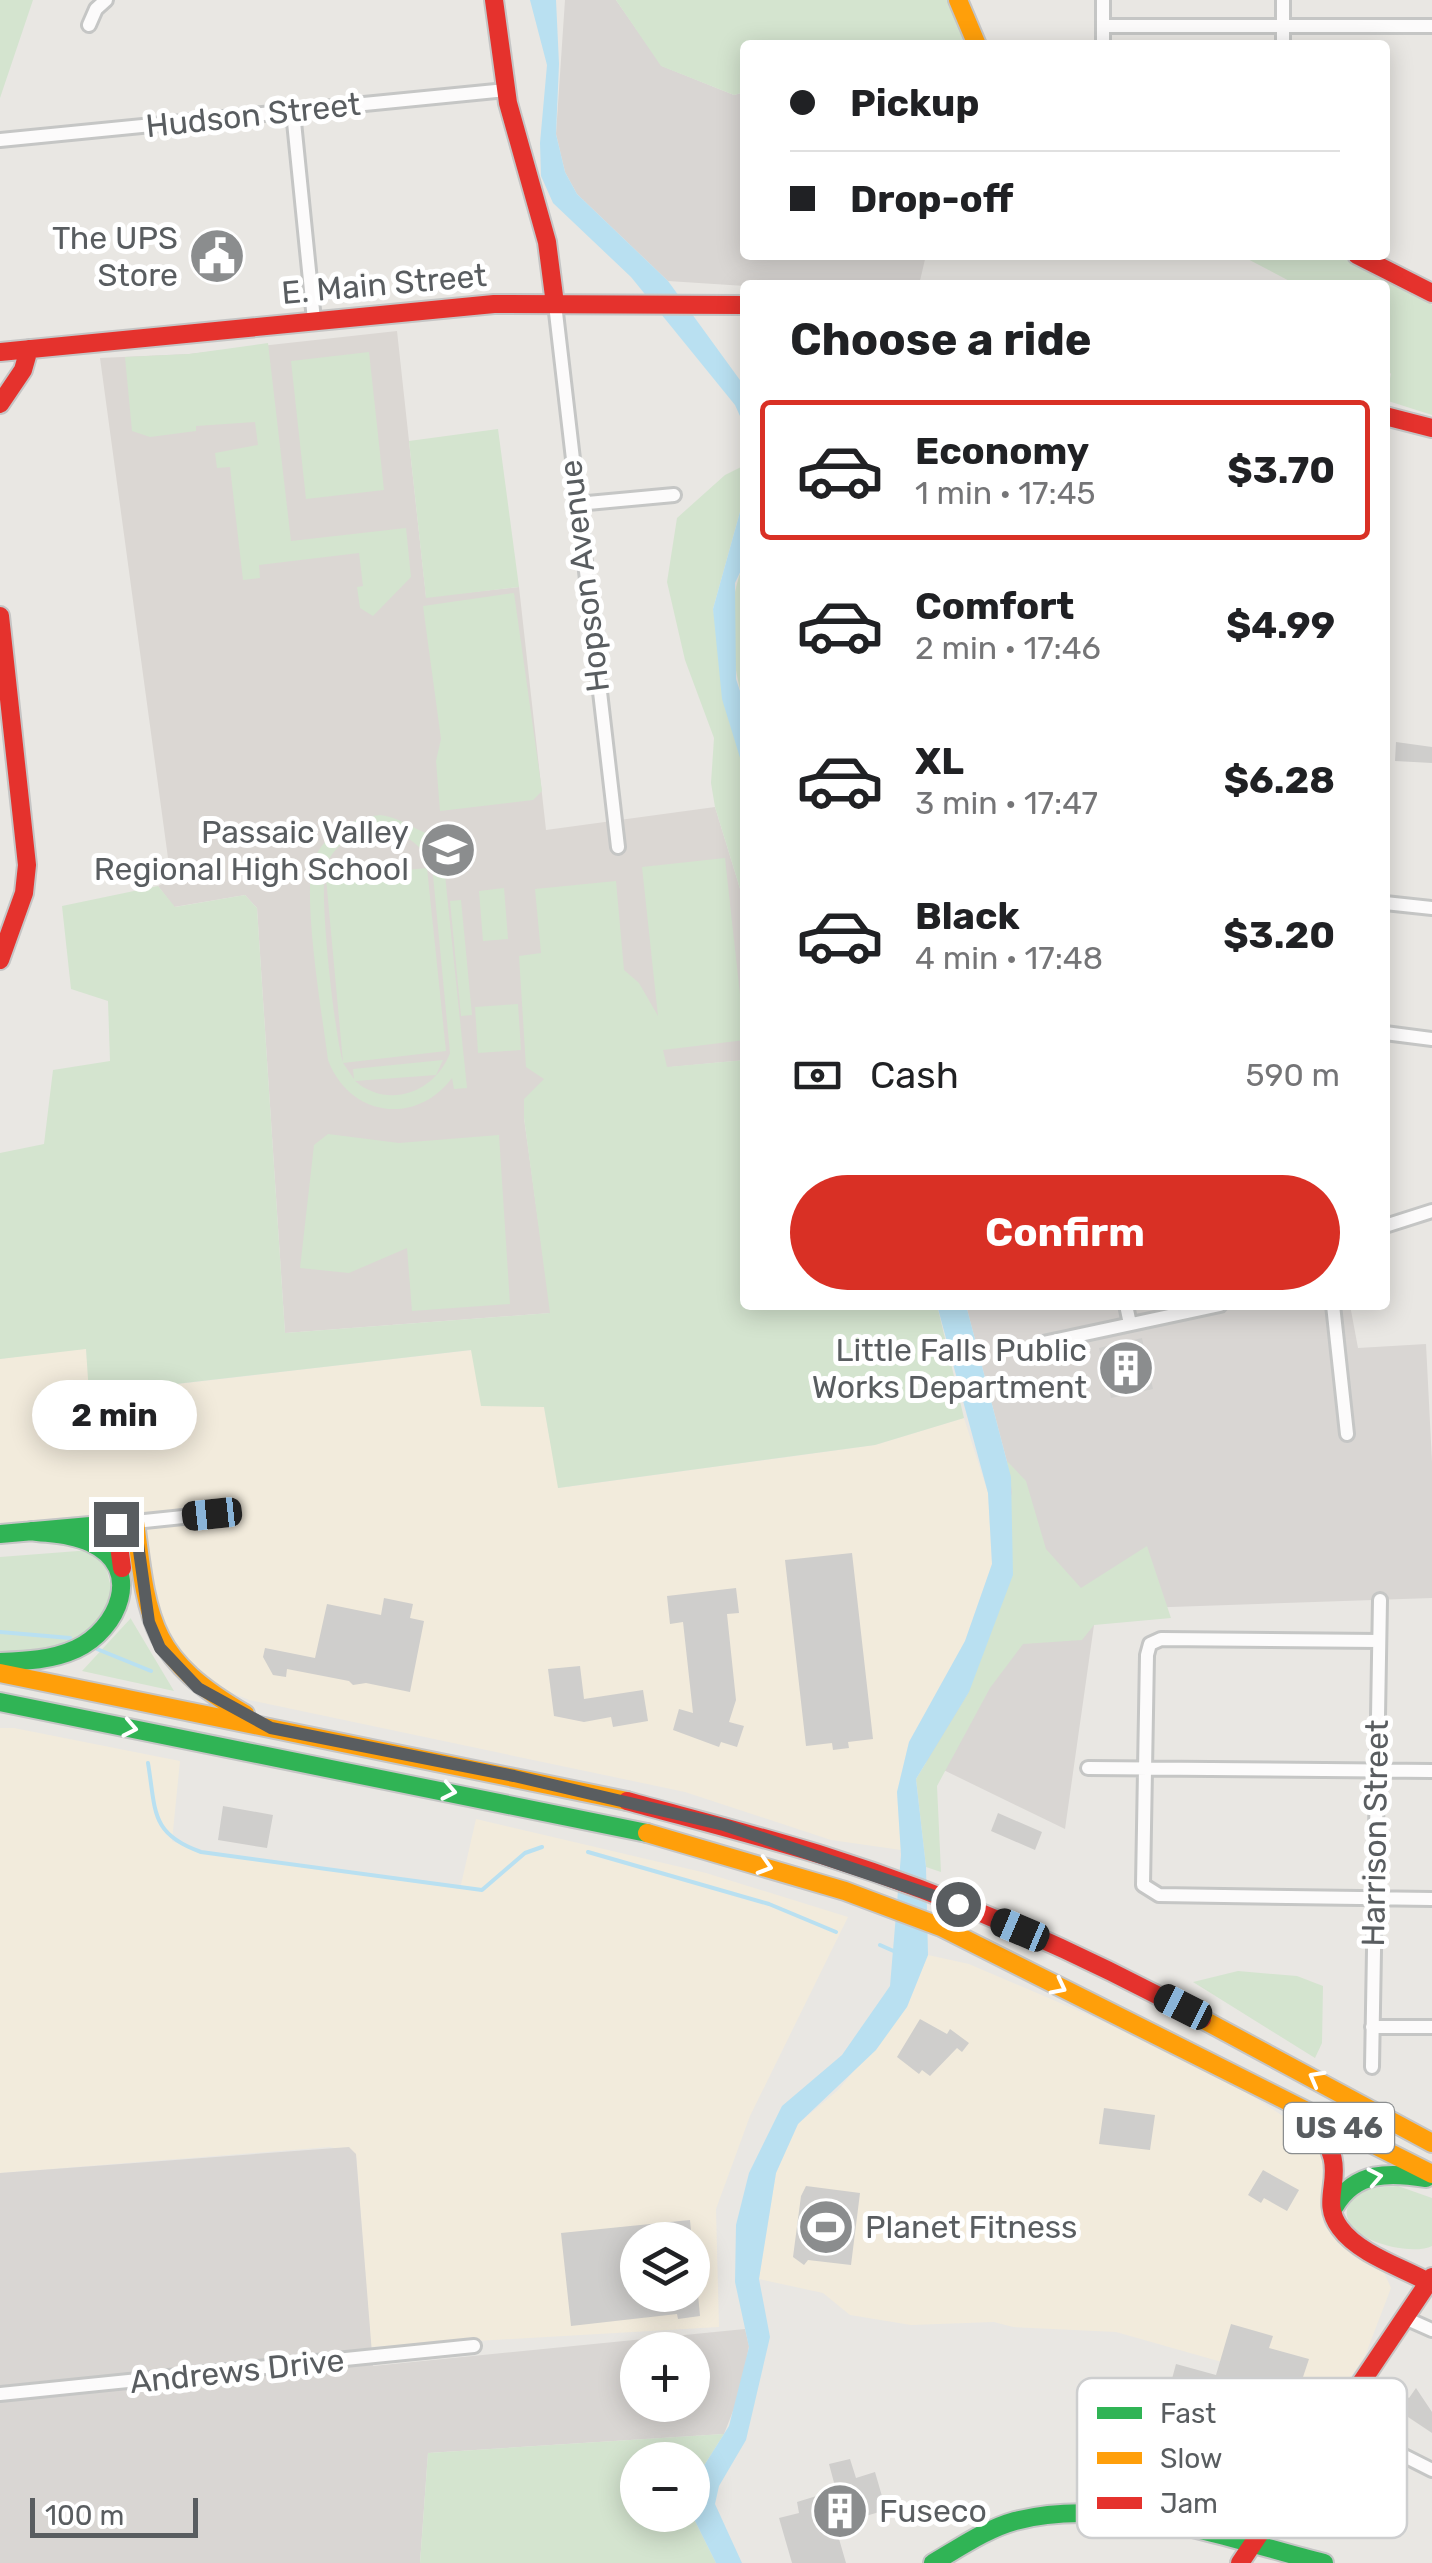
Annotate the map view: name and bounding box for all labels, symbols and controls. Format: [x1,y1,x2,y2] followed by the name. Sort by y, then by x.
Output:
[850,80,979,126] text: Pickup
[144,85,362,145] street label: Hudson Street
[850,176,1013,222] text: Drop-off
[52,219,178,294] place label: The UPS Store
[187,226,247,286] public building icon: The UPS Store
[280,256,488,312] street label: E. Main Street
[790,313,1092,366] text: Choose a ride
[795,425,885,515] icon: car
[915,428,1089,474] text: Economy
[1227,447,1335,493] text: $3.70
[551,458,617,694] street label: Hopson Avenue
[915,474,1096,512] text: 1 min · 17:45
[795,580,885,670] icon: car
[915,583,1074,629] text: Comfort
[1226,602,1335,648] text: $4.99
[915,629,1101,667] text: 2 min · 17:46
[795,735,885,825] icon: car
[915,738,964,784] text: XL
[1224,757,1335,803] text: $6.28
[915,784,1098,822] text: 3 min · 17:47
[94,813,409,888] place label: Passaic Valley Regional High School
[418,820,478,880] school or university icon: Passaic Valley Regional High School
[795,890,885,980] icon: car
[915,893,1020,939] text: Black
[1223,912,1335,958] text: $3.20
[915,939,1103,977] text: 4 min · 17:48
[790,1048,845,1103] icon: cash
[870,1052,959,1098] text: Cash
[1245,1056,1340,1094] text: 590 m
[790,1175,1340,1290] button: Confirm
[812,1331,1087,1406] place label: Little Falls Public Works Department
[1096,1338,1156,1398] building icon: Little Falls Public Works Department
[34,1379,198,1449] callout: 2 min
[71,1396,158,1434] text: 2 min
[181,1496,243,1532] car
[94,1502,139,1547] route end
[121,1716,138,1737] one-way arrow
[1354,1719,1396,1947] street label: Harrison Street
[441,1780,457,1801] one-way arrow
[756,1854,773,1874] one-way arrow
[936,1882,981,1927] route start
[987,1904,1053,1956] car
[1049,1974,1067,1994] one-way arrow
[1149,1980,1217,2034] car
[1309,2071,1327,2091] one-way arrow
[1284,2103,1394,2153] road number: US 46
[1366,2168,1383,2189] one-way arrow
[796,2197,856,2257] sports icon: Planet Fitness
[865,2208,1077,2246] place label: Planet Fitness
[620,2222,710,2532] map controls
[620,2222,710,2312] button: layers
[620,2332,710,2422] button: +
[128,2341,346,2401] street label: Andrews Drive
[1077,2378,1407,2538] legend
[1160,2397,1216,2430] text: Fast
[620,2442,710,2532] button: −
[1160,2442,1222,2475] text: Slow
[810,2481,870,2541] building icon: Fuseco
[1160,2487,1218,2520] text: Jam
[879,2492,987,2530] place label: Fuseco
[30,2493,198,2538] scale bar
[45,2499,124,2532] text: 100 m

